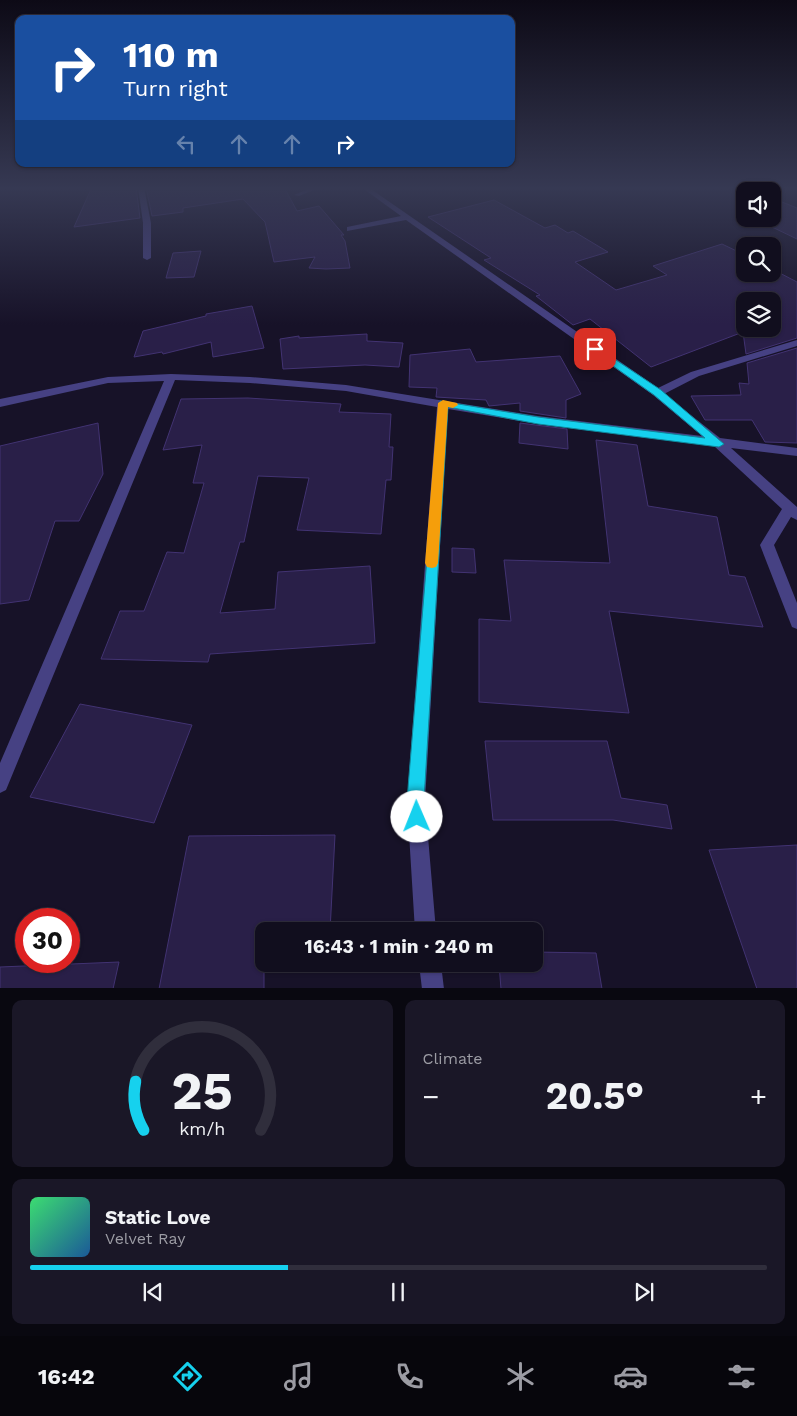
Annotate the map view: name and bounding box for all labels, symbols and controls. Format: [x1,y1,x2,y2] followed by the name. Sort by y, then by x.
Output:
[123,34,219,76] text: 110 m
[40,35,105,100] icon: right
[123,76,228,101] text: Turn right
[172,130,200,158] icon: left
[225,130,253,158] icon: ahead
[278,130,306,158] icon: ahead
[331,130,359,158] icon: right
[736,182,781,337] map controls
[736,182,781,227] button: sound
[736,237,781,282] button: search
[736,292,781,337] button: layers
[574,328,616,370] pin
[581,335,609,363] icon: arrive
[390,790,442,842] position arrow
[15,908,80,973] speed limit sign: 30
[305,935,493,958] text: 16:43 · 1 min · 240 m
[423,1049,483,1068] text: Climate
[172,1061,233,1122] text: 25
[545,1074,644,1118] text: 20.5°
[423,1080,439,1113] text: −
[750,1080,767,1113] text: +
[179,1118,225,1139] text: km/h
[105,1206,210,1229] text: Static Love
[105,1229,185,1248] text: Velvet Ray
[139,1278,167,1306] icon: previous
[384,1278,412,1306] icon: pause
[630,1278,658,1306] icon: next
[170,1359,205,1394] icon: directions
[281,1359,316,1394] icon: music
[392,1359,427,1394] icon: phone
[503,1359,538,1394] icon: climate
[613,1359,648,1394] icon: car
[724,1359,759,1394] icon: filters
[38,1364,95,1389] text: 16:42

